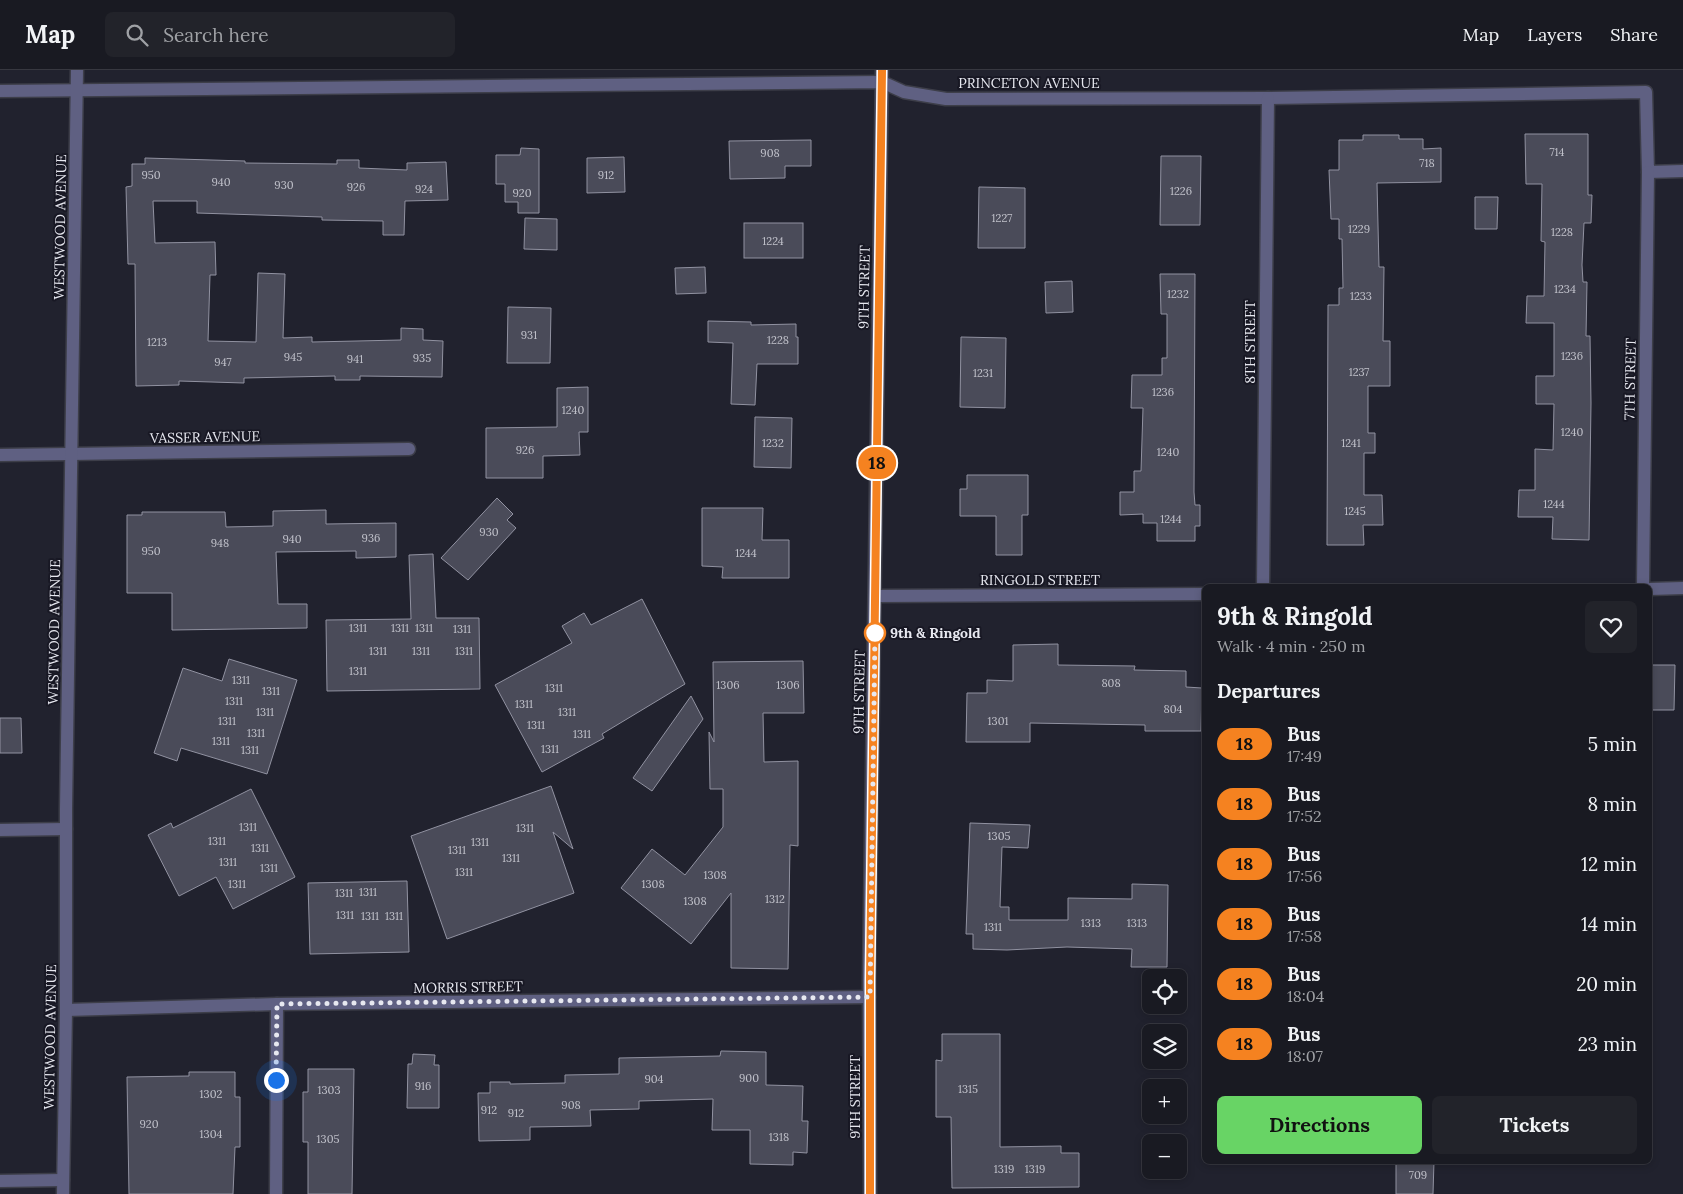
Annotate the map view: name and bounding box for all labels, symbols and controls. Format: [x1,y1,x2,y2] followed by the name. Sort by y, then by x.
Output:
[105,12,455,57] search box
[25,19,75,50] text: Map
[123,21,151,49] icon: search
[163,23,269,47] text: Search here
[1463,23,1499,46] text: Map
[1527,23,1582,46] text: Layers
[1610,23,1658,46] text: Share
[958,74,1100,92] street label: PRINCETON AVENUE
[1549,145,1565,159] house number: 714
[760,146,780,160] house number: 908
[50,154,70,300] street label: WESTWOOD AVENUE
[1419,156,1435,170] house number: 718
[141,168,161,182] house number: 950
[598,168,614,182] house number: 912
[211,175,231,189] house number: 940
[274,178,294,192] house number: 930
[347,180,365,194] house number: 926
[415,182,433,196] house number: 924
[1170,184,1192,198] house number: 1226
[512,186,532,200] house number: 920
[992,211,1012,225] house number: 1227
[1348,222,1370,236] house number: 1229
[1551,225,1573,239] house number: 1228
[762,234,784,248] house number: 1224
[854,245,874,329] street label: 9TH STREET
[1554,282,1576,296] house number: 1234
[1167,287,1189,301] house number: 1232
[1350,289,1372,303] house number: 1233
[1241,300,1259,384] street label: 8TH STREET
[521,328,537,342] house number: 931
[767,333,789,347] house number: 1228
[147,335,167,349] house number: 1213
[1620,338,1640,420] street label: 7TH STREET
[1561,349,1583,363] house number: 1236
[284,350,302,364] house number: 945
[413,351,431,365] house number: 935
[347,352,363,366] house number: 941
[214,355,232,369] house number: 947
[1349,365,1369,379] house number: 1237
[973,366,993,380] house number: 1231
[1152,385,1174,399] house number: 1236
[562,403,584,417] house number: 1240
[1561,425,1583,439] house number: 1240
[149,427,261,447] street label: VASSER AVENUE
[762,436,784,450] house number: 1232
[1341,436,1361,450] house number: 1241
[516,443,534,457] house number: 926
[1157,445,1179,459] house number: 1240
[854,447,900,479] line badge: 18
[868,451,886,474] text: 18
[1543,497,1565,511] house number: 1244
[1344,504,1366,518] house number: 1245
[1160,512,1182,526] house number: 1244
[479,525,499,539] house number: 930
[362,531,380,545] house number: 936
[282,532,302,546] house number: 940
[211,536,229,550] house number: 948
[141,544,161,558] house number: 950
[735,546,757,560] house number: 1244
[44,559,64,705] street label: WESTWOOD AVENUE
[980,571,1100,589] street label: RINGOLD STREET
[1217,601,1372,632] text: 9th & Ringold
[1585,601,1637,653] button: heart
[349,621,367,635] house number: 1311
[391,621,409,635] house number: 1311
[415,621,433,635] house number: 1311
[453,622,471,636] house number: 1311
[864,622,886,644] marker: 9th & Ringold
[890,624,981,642] place label: 9th & Ringold
[1217,636,1365,656] text: Walk · 4 min · 250 m
[369,644,387,658] house number: 1311
[412,644,430,658] house number: 1311
[455,644,473,658] house number: 1311
[849,650,869,734] street label: 9TH STREET
[349,664,367,678] house number: 1311
[232,673,250,687] house number: 1311
[1101,676,1121,690] house number: 808
[716,678,740,692] house number: 1306
[776,678,800,692] house number: 1306
[1217,679,1320,703] text: Departures
[545,681,563,695] house number: 1311
[262,684,280,698] house number: 1311
[225,694,243,708] house number: 1311
[515,697,533,711] house number: 1311
[1164,702,1183,716] house number: 804
[256,705,274,719] house number: 1311
[558,705,576,719] house number: 1311
[218,714,236,728] house number: 1311
[988,714,1008,728] house number: 1301
[527,718,545,732] house number: 1311
[1287,722,1320,746] text: Bus
[247,726,265,740] house number: 1311
[573,727,591,741] house number: 1311
[1236,732,1253,755] text: 18
[1588,732,1637,756] text: 5 min
[212,734,230,748] house number: 1311
[541,742,559,756] house number: 1311
[241,743,259,757] house number: 1311
[1287,746,1322,766] text: 17:49
[1287,782,1320,806] text: Bus
[1236,792,1253,815] text: 18
[1587,792,1637,816] text: 8 min
[1287,806,1322,826] text: 17:52
[239,820,257,834] house number: 1311
[516,821,534,835] house number: 1311
[988,829,1010,843] house number: 1305
[208,834,226,848] house number: 1311
[471,835,489,849] house number: 1311
[251,841,269,855] house number: 1311
[1287,842,1320,866] text: Bus
[448,843,466,857] house number: 1311
[502,851,520,865] house number: 1311
[1236,852,1253,875] text: 18
[1581,852,1637,876] text: 12 min
[219,855,237,869] house number: 1311
[260,861,278,875] house number: 1311
[455,865,473,879] house number: 1311
[1287,866,1322,886] text: 17:56
[703,868,727,882] house number: 1308
[228,877,246,891] house number: 1311
[641,877,665,891] house number: 1308
[359,885,377,899] house number: 1311
[335,886,353,900] house number: 1311
[765,892,785,906] house number: 1312
[683,894,707,908] house number: 1308
[1287,902,1320,926] text: Bus
[336,908,354,922] house number: 1311
[361,909,379,923] house number: 1311
[385,909,403,923] house number: 1311
[1236,912,1253,935] text: 18
[1581,912,1637,936] text: 14 min
[1081,916,1101,930] house number: 1313
[1127,916,1147,930] house number: 1313
[984,920,1002,934] house number: 1311
[1287,926,1322,946] text: 17:58
[1287,962,1320,986] text: Bus
[40,964,60,1110] street label: WESTWOOD AVENUE
[1142,969,1187,1179] map controls
[1142,969,1187,1014] button: locate
[1236,972,1253,995] text: 18
[1576,972,1637,996] text: 20 min
[413,977,523,997] street label: MORRIS STREET
[1287,986,1324,1006] text: 18:04
[1287,1022,1320,1046] text: Bus
[1142,1024,1187,1069] button: layers
[1236,1032,1253,1055] text: 18
[1578,1032,1637,1056] text: 23 min
[1287,1046,1323,1066] text: 18:07
[846,1055,864,1139] street label: 9TH STREET
[264,1068,289,1093] your location
[739,1071,759,1085] house number: 900
[644,1072,664,1086] house number: 904
[415,1079,431,1093] house number: 916
[1142,1079,1187,1124] button: +
[958,1082,978,1096] house number: 1315
[317,1083,341,1097] house number: 1303
[200,1087,222,1101] house number: 1302
[1217,1096,1422,1154] button: Directions
[1432,1096,1637,1154] button: Tickets
[561,1098,581,1112] house number: 908
[481,1103,497,1117] house number: 912
[508,1106,524,1120] house number: 912
[139,1117,159,1131] house number: 920
[200,1127,222,1141] house number: 1304
[769,1130,789,1144] house number: 1318
[317,1132,339,1146] house number: 1305
[1142,1134,1187,1179] button: −
[994,1162,1014,1176] house number: 1319
[1025,1162,1045,1176] house number: 1319
[1409,1168,1427,1182] house number: 709

